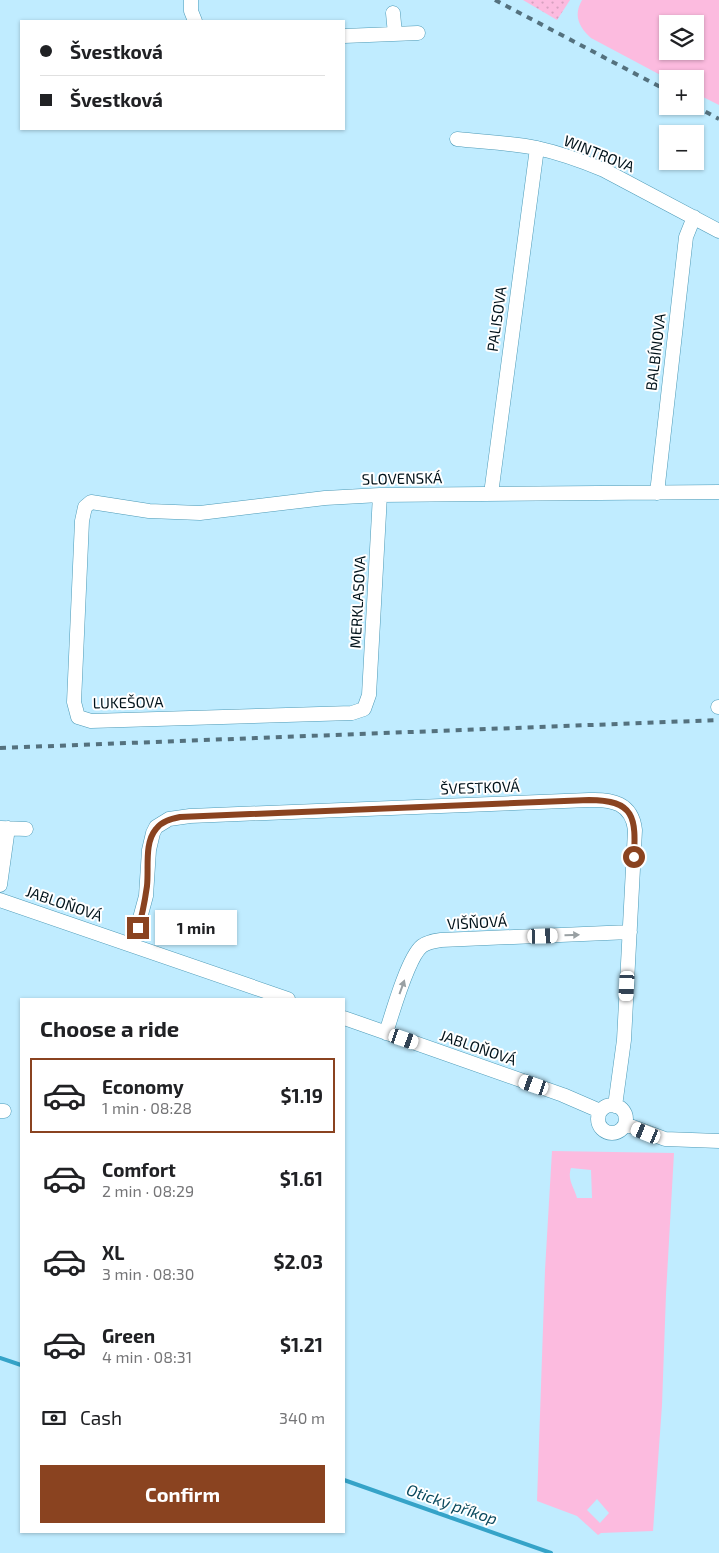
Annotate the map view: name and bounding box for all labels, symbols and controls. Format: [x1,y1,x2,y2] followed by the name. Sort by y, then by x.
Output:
[659,15,704,170] map controls
[659,15,704,60] button: layers
[70,40,163,63] text: Švestková
[659,70,704,115] button: +
[70,88,163,111] text: Švestková
[659,125,704,170] button: −
[561,131,638,176] street label: WINTROVA
[483,284,510,353] street label: PALISOVA
[641,311,669,392] street label: BALBÍNOVA
[362,468,443,488] street label: SLOVENSKÁ
[346,554,368,649] street label: MERKLASOVA
[92,692,164,712] street label: LUKEŠOVA
[440,777,521,797] street label: ŠVESTKOVÁ
[623,846,645,868] route start
[24,882,106,925] street label: JABLOŇOVÁ
[156,910,238,946] callout: 1 min
[447,911,508,933] street label: VIŠŇOVÁ
[127,917,149,939] route end
[177,918,215,937] text: 1 min
[527,928,558,944] car
[565,930,581,938] one-way arrow
[618,971,635,1001] car
[398,979,406,994] one-way arrow
[40,1015,179,1041] text: Choose a ride
[438,1026,520,1069] street label: JABLOŇOVÁ
[387,1027,420,1051] car
[42,1073,87,1118] icon: car
[517,1073,550,1097] car
[102,1075,184,1098] text: Economy
[281,1084,323,1107] text: $1.19
[102,1098,192,1117] text: 1 min · 08:28
[629,1120,662,1146] car
[42,1156,87,1201] icon: car
[102,1158,176,1181] text: Comfort
[280,1167,323,1190] text: $1.61
[102,1181,194,1200] text: 2 min · 08:29
[42,1239,87,1284] icon: car
[102,1241,124,1264] text: XL
[274,1250,323,1273] text: $2.03
[102,1264,194,1283] text: 3 min · 08:30
[42,1322,87,1367] icon: car
[102,1324,155,1347] text: Green
[280,1333,323,1356] text: $1.21
[102,1347,192,1366] text: 4 min · 08:31
[40,1404,68,1432] icon: cash
[80,1406,122,1429] text: Cash
[279,1408,325,1427] text: 340 m
[40,1465,325,1523] button: Confirm
[404,1479,500,1529] water label: Otický příkop

